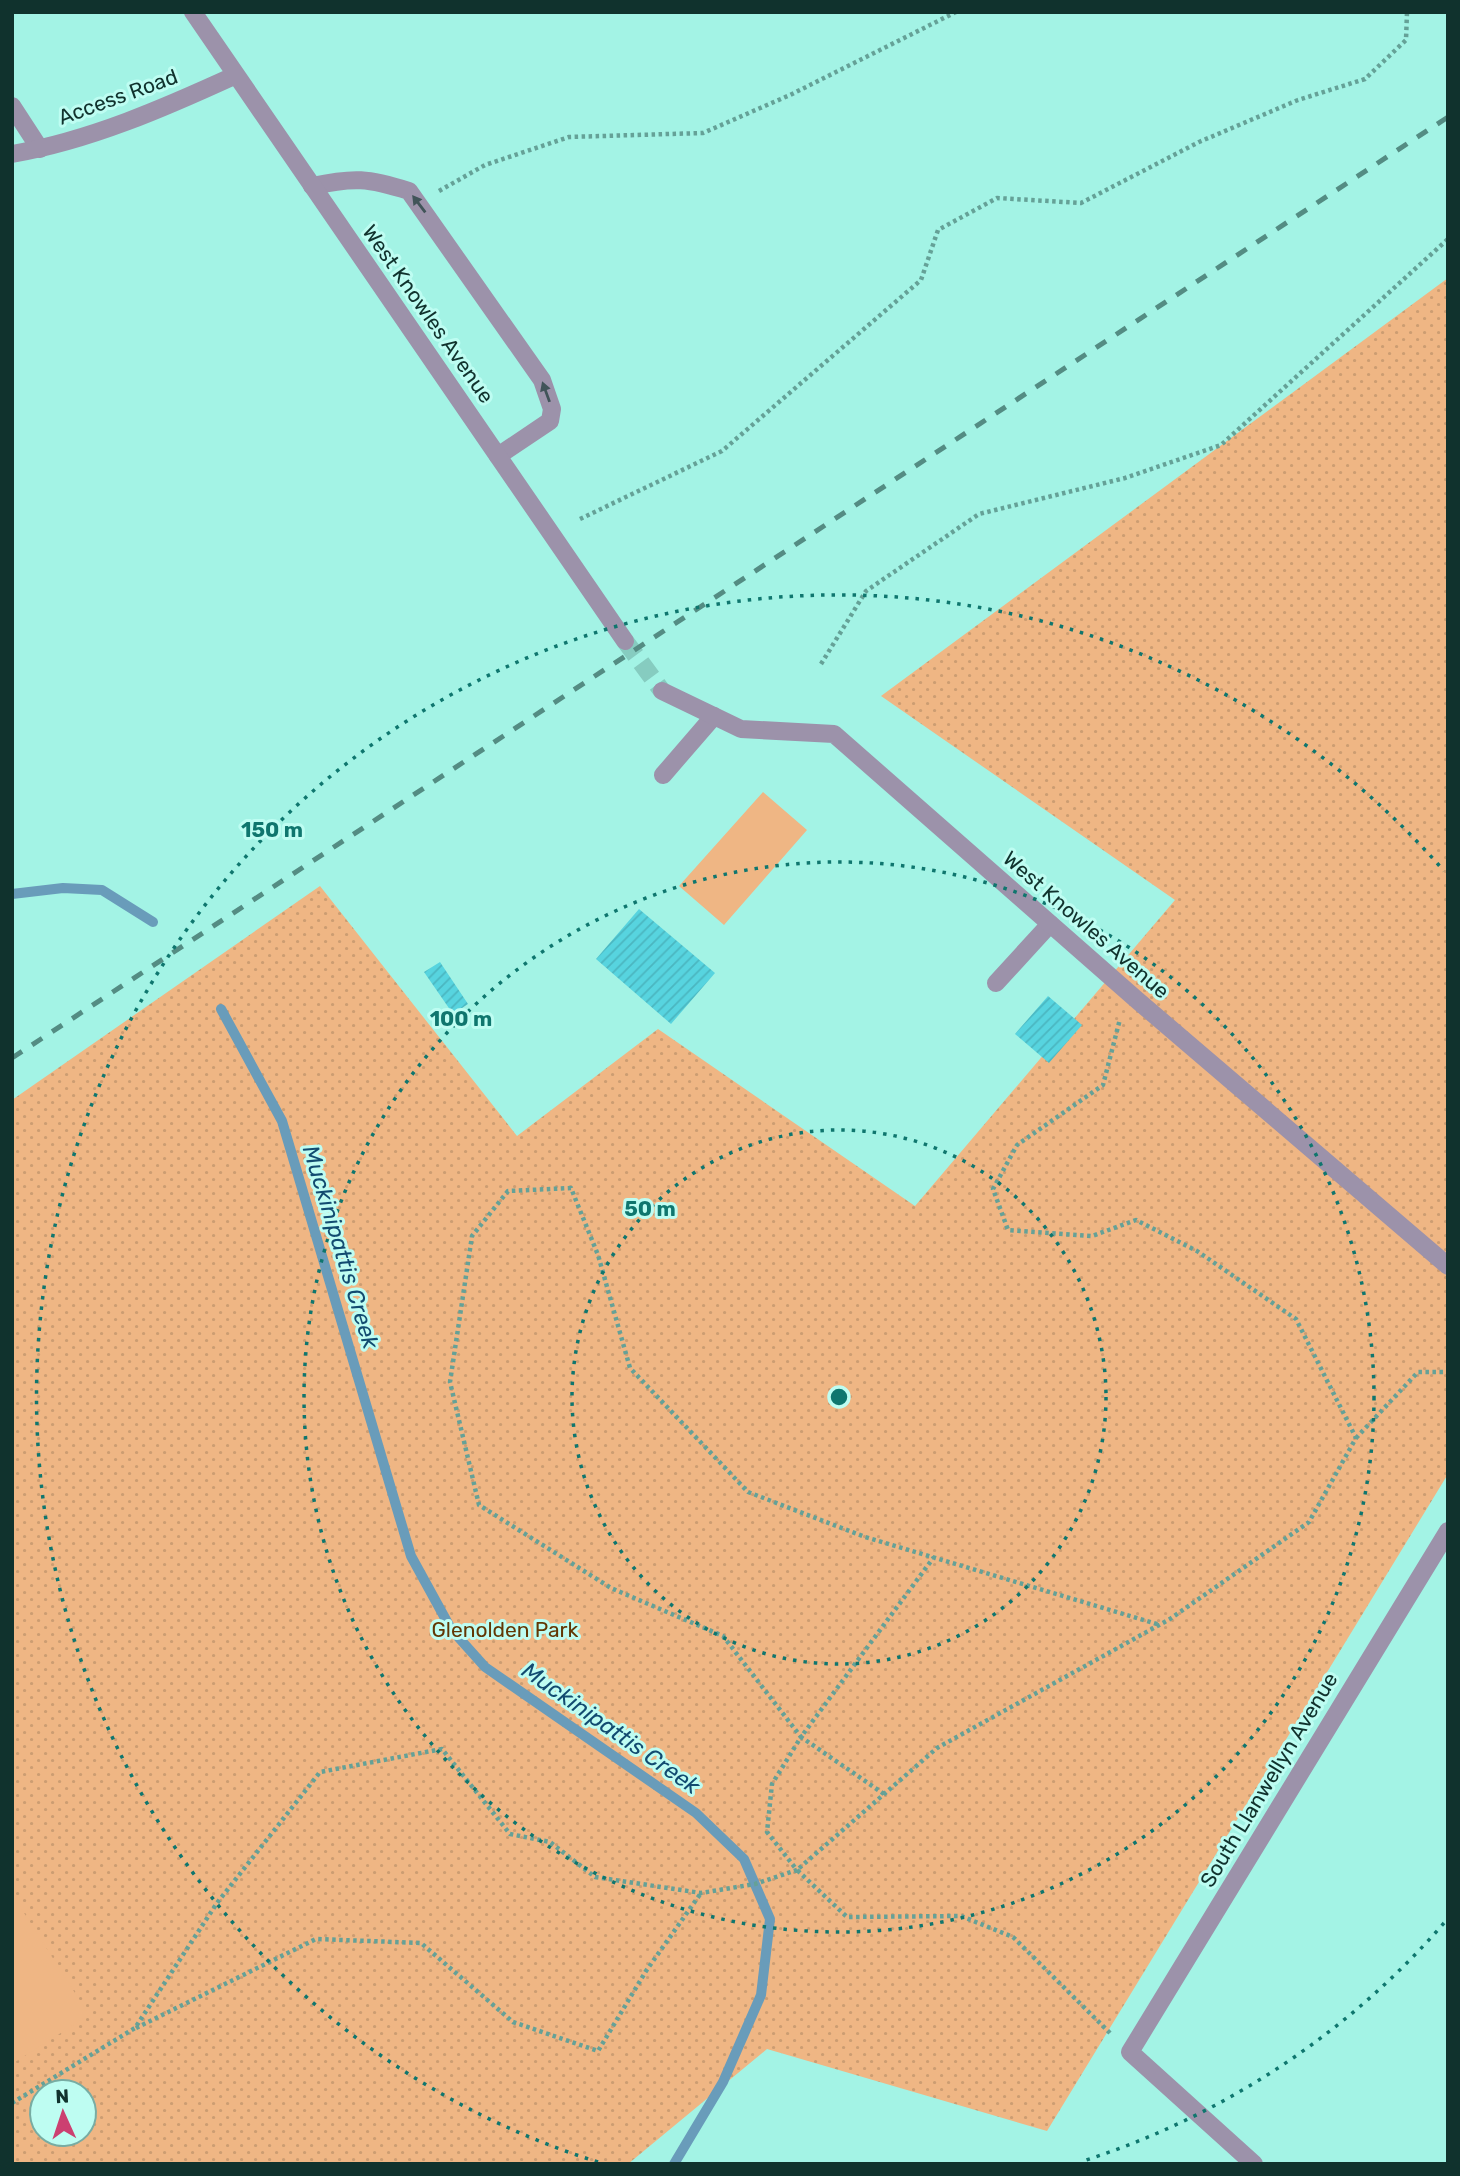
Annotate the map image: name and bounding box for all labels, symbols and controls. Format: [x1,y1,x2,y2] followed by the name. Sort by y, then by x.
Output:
[55,63,181,130] street label: Access Road
[412,195,426,213] one-way arrow
[357,220,499,408] street label: West Knowles Avenue
[540,382,551,403] one-way arrow
[241,817,303,842] text: 150 m
[998,846,1174,1004] street label: West Knowles Avenue
[430,1006,492,1031] text: 100 m
[297,1142,386,1353] water label: Muckinipattis Creek
[624,1196,676,1221] text: 50 m
[827,1385,851,1409] centre of rings
[432,1617,579,1642] park label: Glenolden Park
[516,1656,706,1801] water label: Muckinipattis Creek
[1195,1668,1343,1892] street label: South Llanwellyn Avenue
[28,2078,98,2148] north arrow
[55,2085,70,2108] text: N

